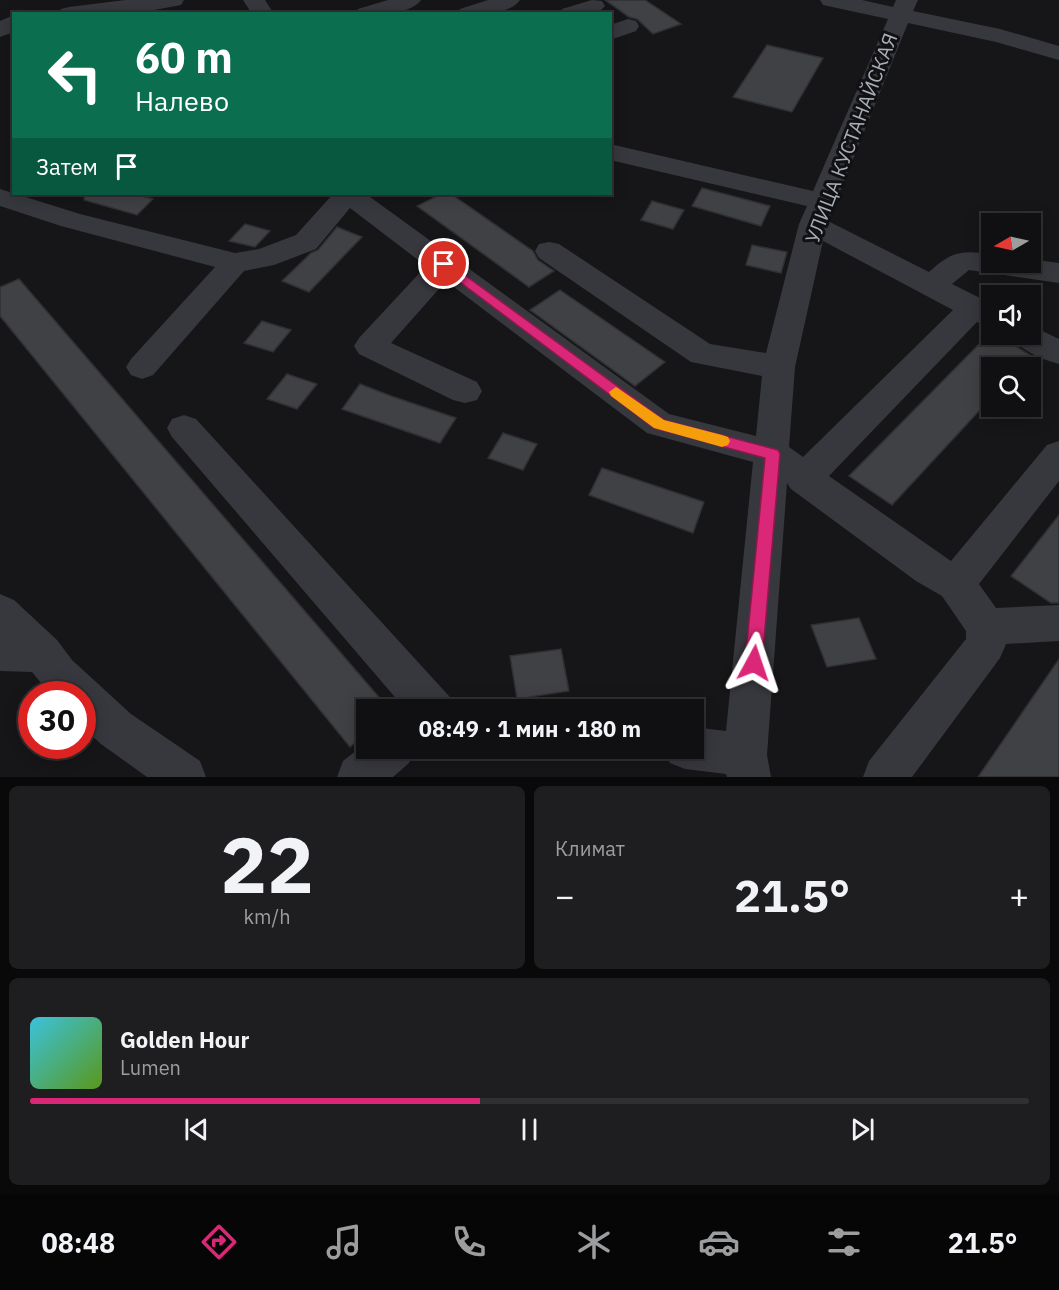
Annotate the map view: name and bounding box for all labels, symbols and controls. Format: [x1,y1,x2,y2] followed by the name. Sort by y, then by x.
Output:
[798,29,904,247] street label: УЛИЦА КУСТАНАЙСКАЯ
[135,30,233,85] text: 60 m
[36,36,114,114] icon: left
[135,83,229,118] text: Налево
[110,150,143,183] icon: arrive
[36,152,98,181] text: Затем
[981,213,1041,273] north arrow
[981,213,1041,417] map controls
[418,238,469,289] pin
[427,247,460,280] icon: arrive
[981,285,1041,345] button: sound
[981,357,1041,417] button: search
[722,631,786,695] position arrow
[18,681,96,759] speed limit sign: 30
[419,714,641,743] text: 08:49 · 1 мин · 180 m
[220,813,314,914] text: 22
[555,835,625,862] text: Климат
[734,866,850,924] text: 21.5°
[555,874,575,917] text: −
[1009,874,1029,917] text: +
[243,903,291,930] text: km/h
[120,1025,249,1054] text: Golden Hour
[120,1054,181,1081] text: Lumen
[180,1113,213,1146] icon: previous
[513,1113,546,1146] icon: pause
[846,1113,879,1146] icon: next
[198,1221,240,1263] icon: directions
[323,1221,365,1263] icon: music
[448,1221,490,1263] icon: phone
[573,1221,615,1263] icon: climate
[698,1221,740,1263] icon: car
[823,1221,865,1263] icon: filters
[41,1225,115,1260] text: 08:48
[948,1225,1017,1260] text: 21.5°

